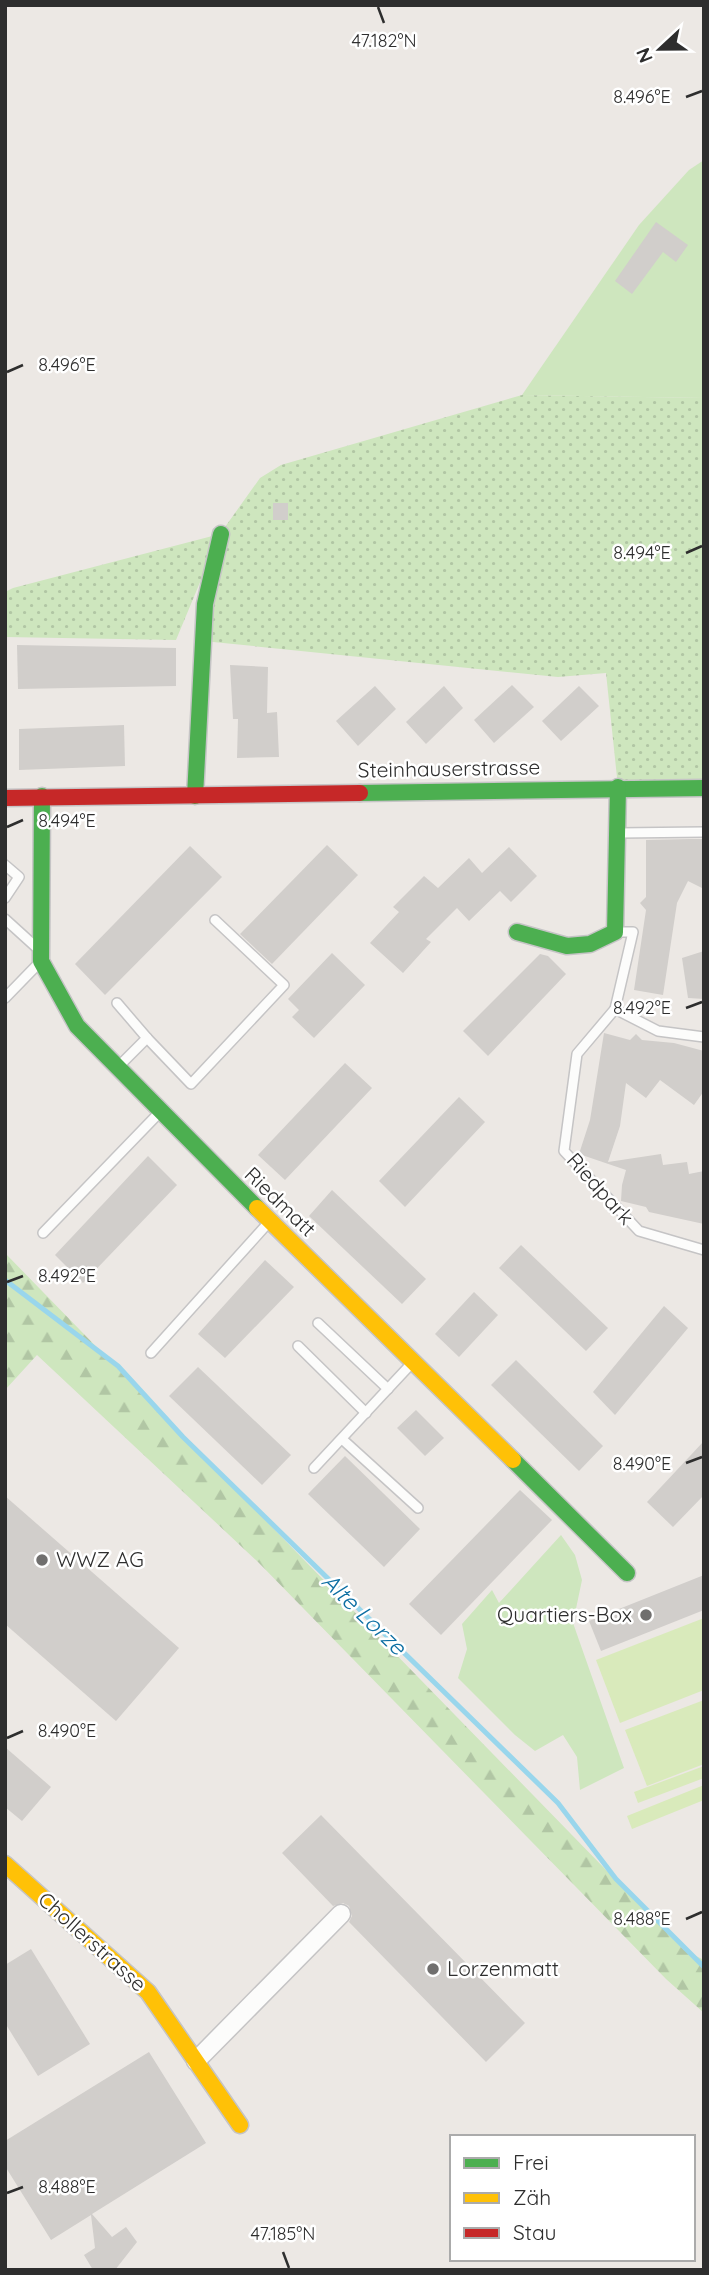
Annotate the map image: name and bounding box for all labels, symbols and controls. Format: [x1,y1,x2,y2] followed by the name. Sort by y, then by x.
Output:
[625,14,695,84] north arrow
[352,29,416,52] text: 47.182°N
[630,44,658,66] text: N
[613,85,671,108] text: 8.496°E
[38,353,96,376] text: 8.496°E
[613,541,671,564] text: 8.494°E
[357,753,541,783] street label: Steinhauserstrasse
[38,809,96,832] text: 8.494°E
[613,996,671,1019] text: 8.492°E
[562,1147,640,1230] street label: Riedpark
[240,1161,322,1242] street label: Riedmatt
[38,1264,96,1287] text: 8.492°E
[613,1452,671,1475] text: 8.490°E
[56,1546,144,1572] place label: WWZ AG
[34,1552,50,1568] marker: WWZ AG
[316,1566,413,1662] water label: Alte Lorze
[497,1601,632,1627] place label: Quartiers-Box
[638,1607,654,1623] marker: Quartiers-Box
[38,1719,96,1742] text: 8.490°E
[33,1886,152,1997] street label: Chollerstrasse
[613,1907,671,1930] text: 8.488°E
[447,1955,559,1981] place label: Lorzenmatt
[425,1961,441,1977] marker: Lorzenmatt
[450,2135,695,2261] legend
[513,2149,549,2175] text: Frei
[38,2175,96,2198] text: 8.488°E
[513,2184,551,2210] text: Zäh
[513,2219,556,2245] text: Stau
[251,2222,315,2245] text: 47.185°N

